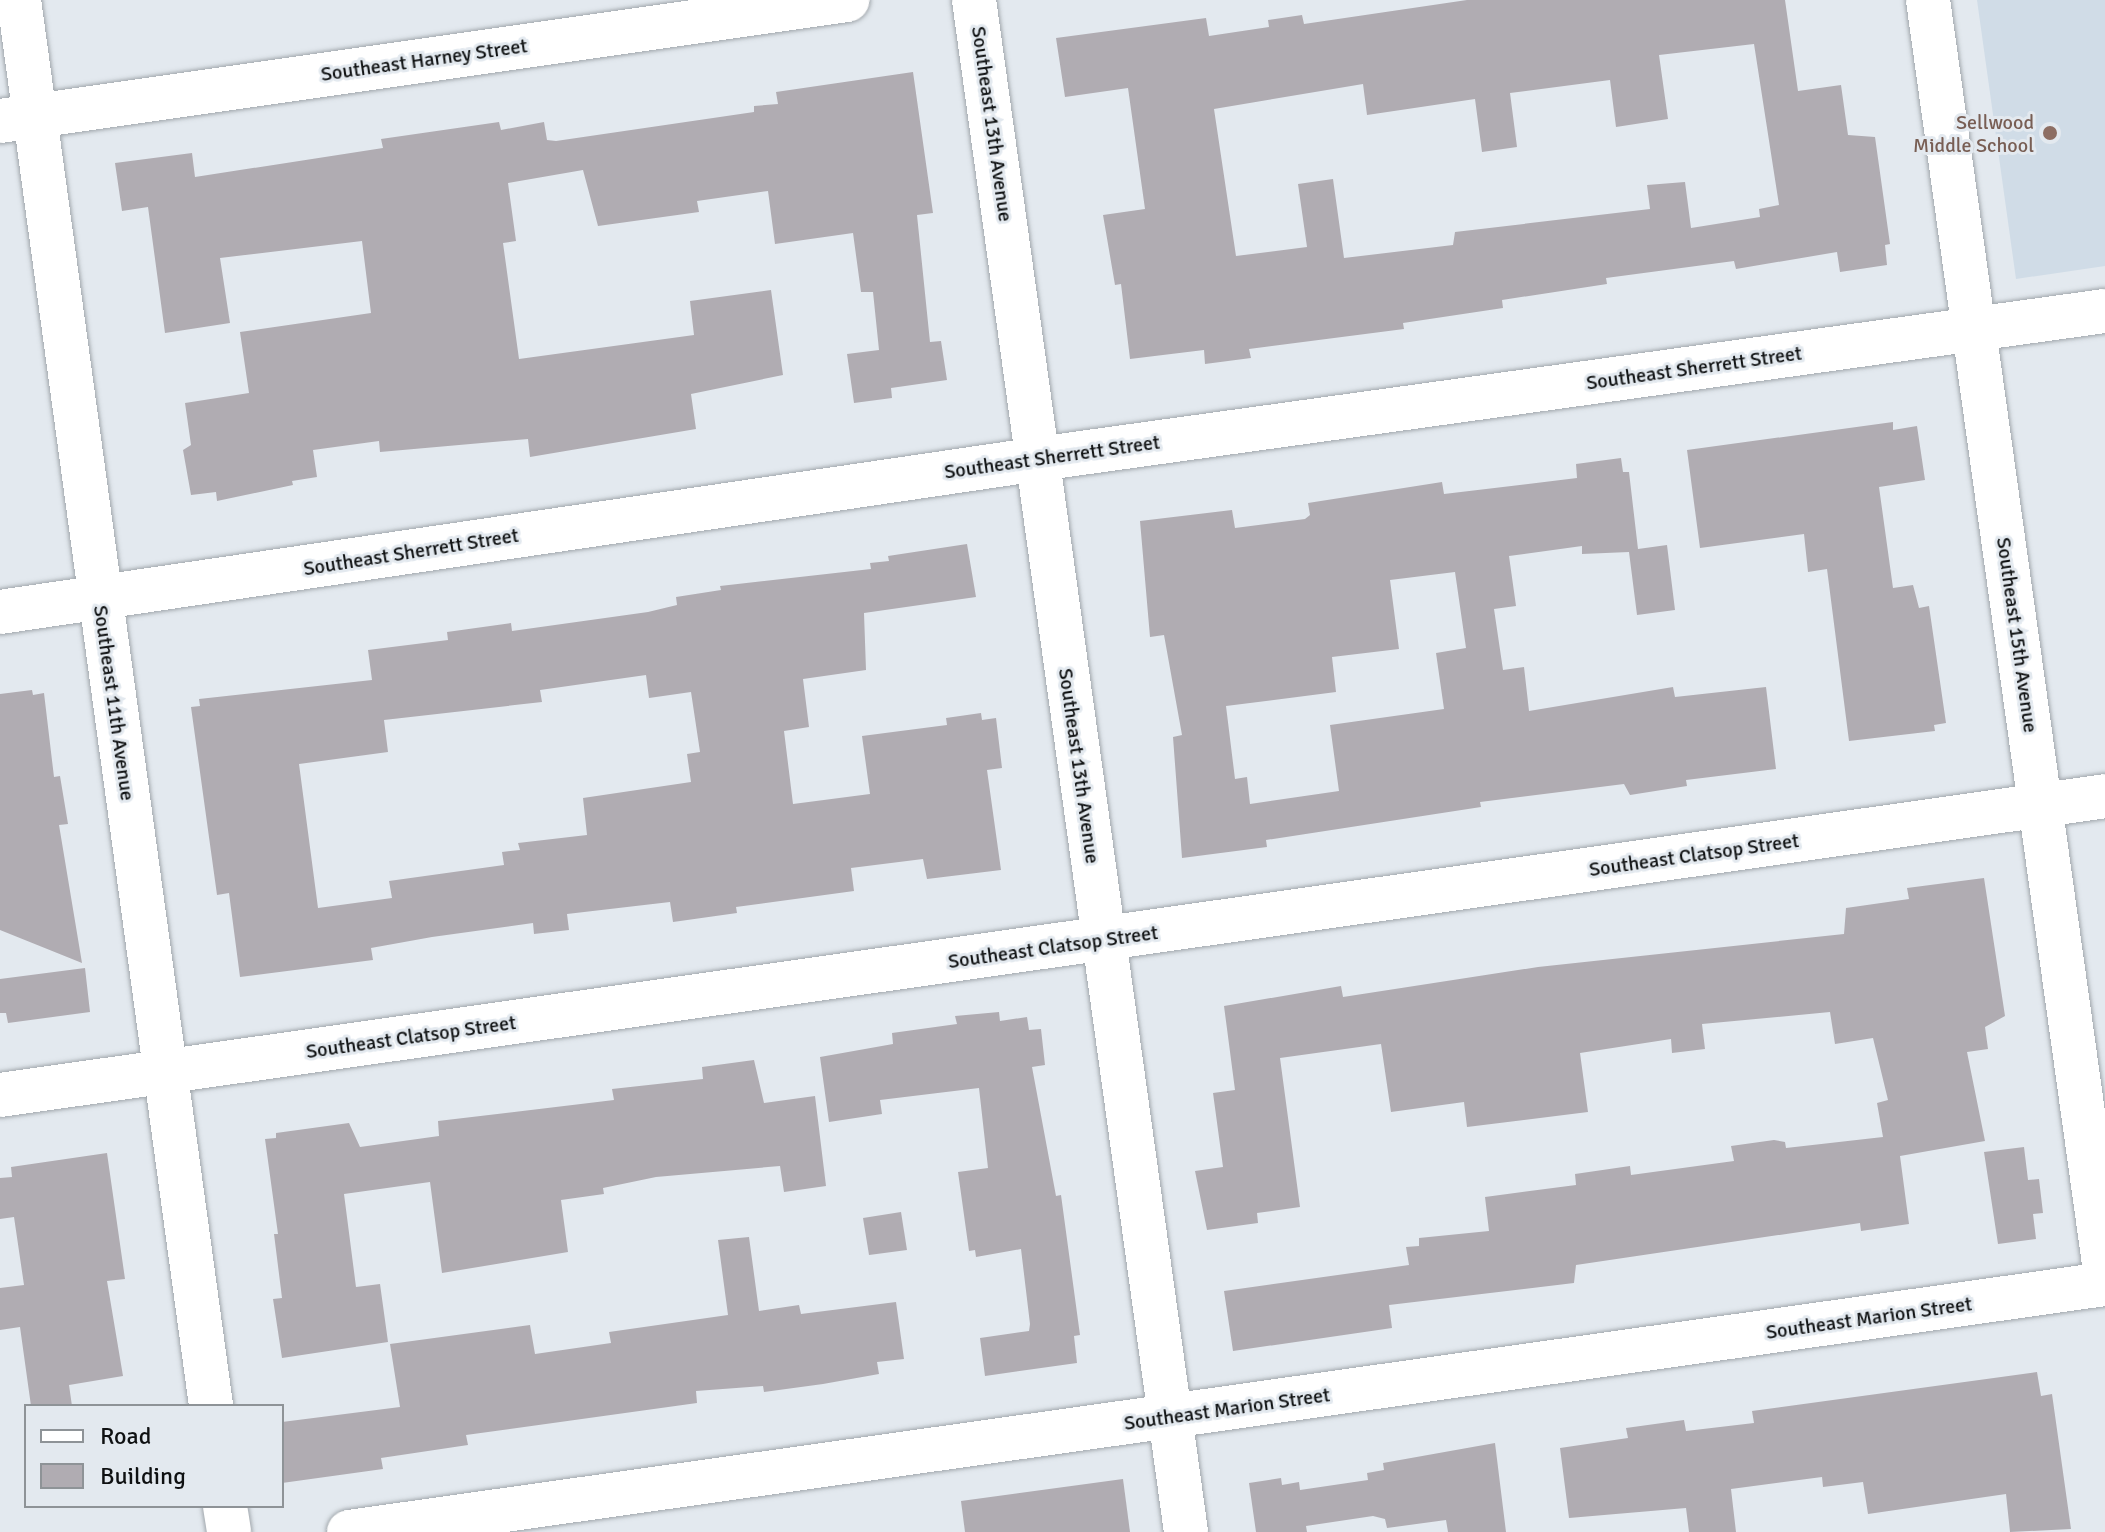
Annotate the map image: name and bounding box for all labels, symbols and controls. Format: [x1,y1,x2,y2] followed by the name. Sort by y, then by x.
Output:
[966,25,1018,223] street label: Southeast 13th Avenue
[319,34,529,86] street label: Southeast Harney Street
[1913,110,2034,157] place label: Sellwood Middle School
[2041,124,2059,142] marker: Sellwood Middle School
[1585,341,1803,395] street label: Southeast Sherrett Street
[943,430,1161,484] street label: Southeast Sherrett Street
[302,523,520,581] street label: Southeast Sherrett Street
[1991,536,2043,734] street label: Southeast 15th Avenue
[88,604,140,802] street label: Southeast 11th Avenue
[1053,667,1105,865] street label: Southeast 13th Avenue
[1587,828,1801,882] street label: Southeast Clatsop Street
[946,920,1160,974] street label: Southeast Clatsop Street
[304,1010,518,1064] street label: Southeast Clatsop Street
[1764,1292,1974,1344] street label: Southeast Marion Street
[1122,1383,1332,1435] street label: Southeast Marion Street
[24,1404,284,1508] legend
[100,1421,151,1451] text: Road
[100,1461,186,1491] text: Building

